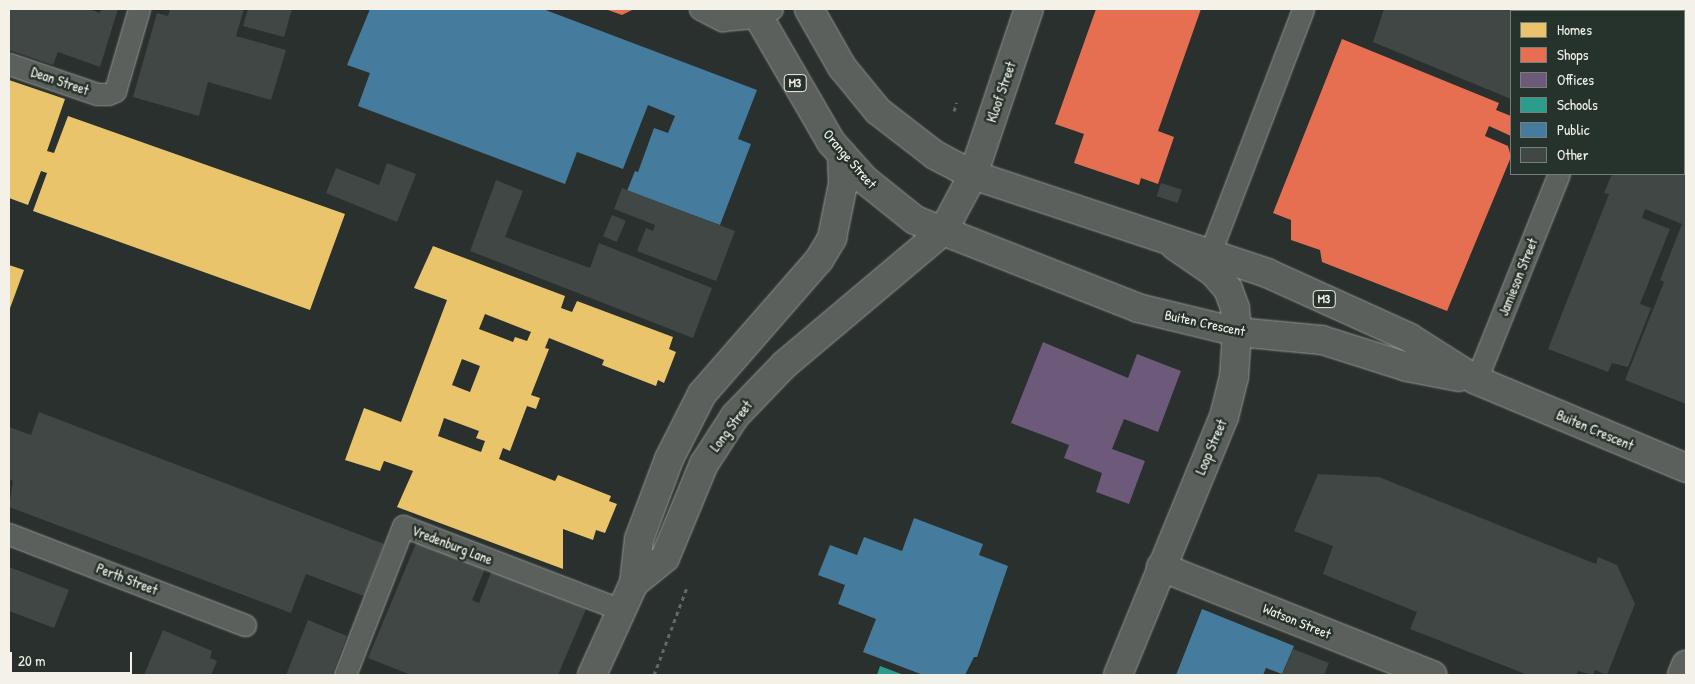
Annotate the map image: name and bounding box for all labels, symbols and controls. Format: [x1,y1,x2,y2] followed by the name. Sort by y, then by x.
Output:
[1510,10,1685,175] legend
[1557,19,1592,40] text: Homes
[1557,44,1588,65] text: Shops
[983,59,1019,125] street label: Kloof Street
[29,63,91,99] street label: Dean Street
[1557,69,1594,90] text: Offices
[782,74,808,92] road number: M3
[1557,94,1598,115] text: Schools
[1557,119,1590,140] text: Public
[820,126,880,192] street label: Orange Street
[1557,144,1589,165] text: Other
[1495,236,1541,318] street label: Jamieson Street
[1312,290,1336,308] road number: M3
[1163,306,1247,340] street label: Buiten Crescent
[706,397,756,455] street label: Long Street
[1554,406,1636,454] street label: Buiten Crescent
[1192,417,1230,477] street label: Loop Street
[409,522,495,568] street label: Vredenburg Lane
[94,560,160,598] street label: Perth Street
[1260,600,1334,642] street label: Watson Street
[12,642,135,674] scale bar
[18,650,45,671] text: 20 m

